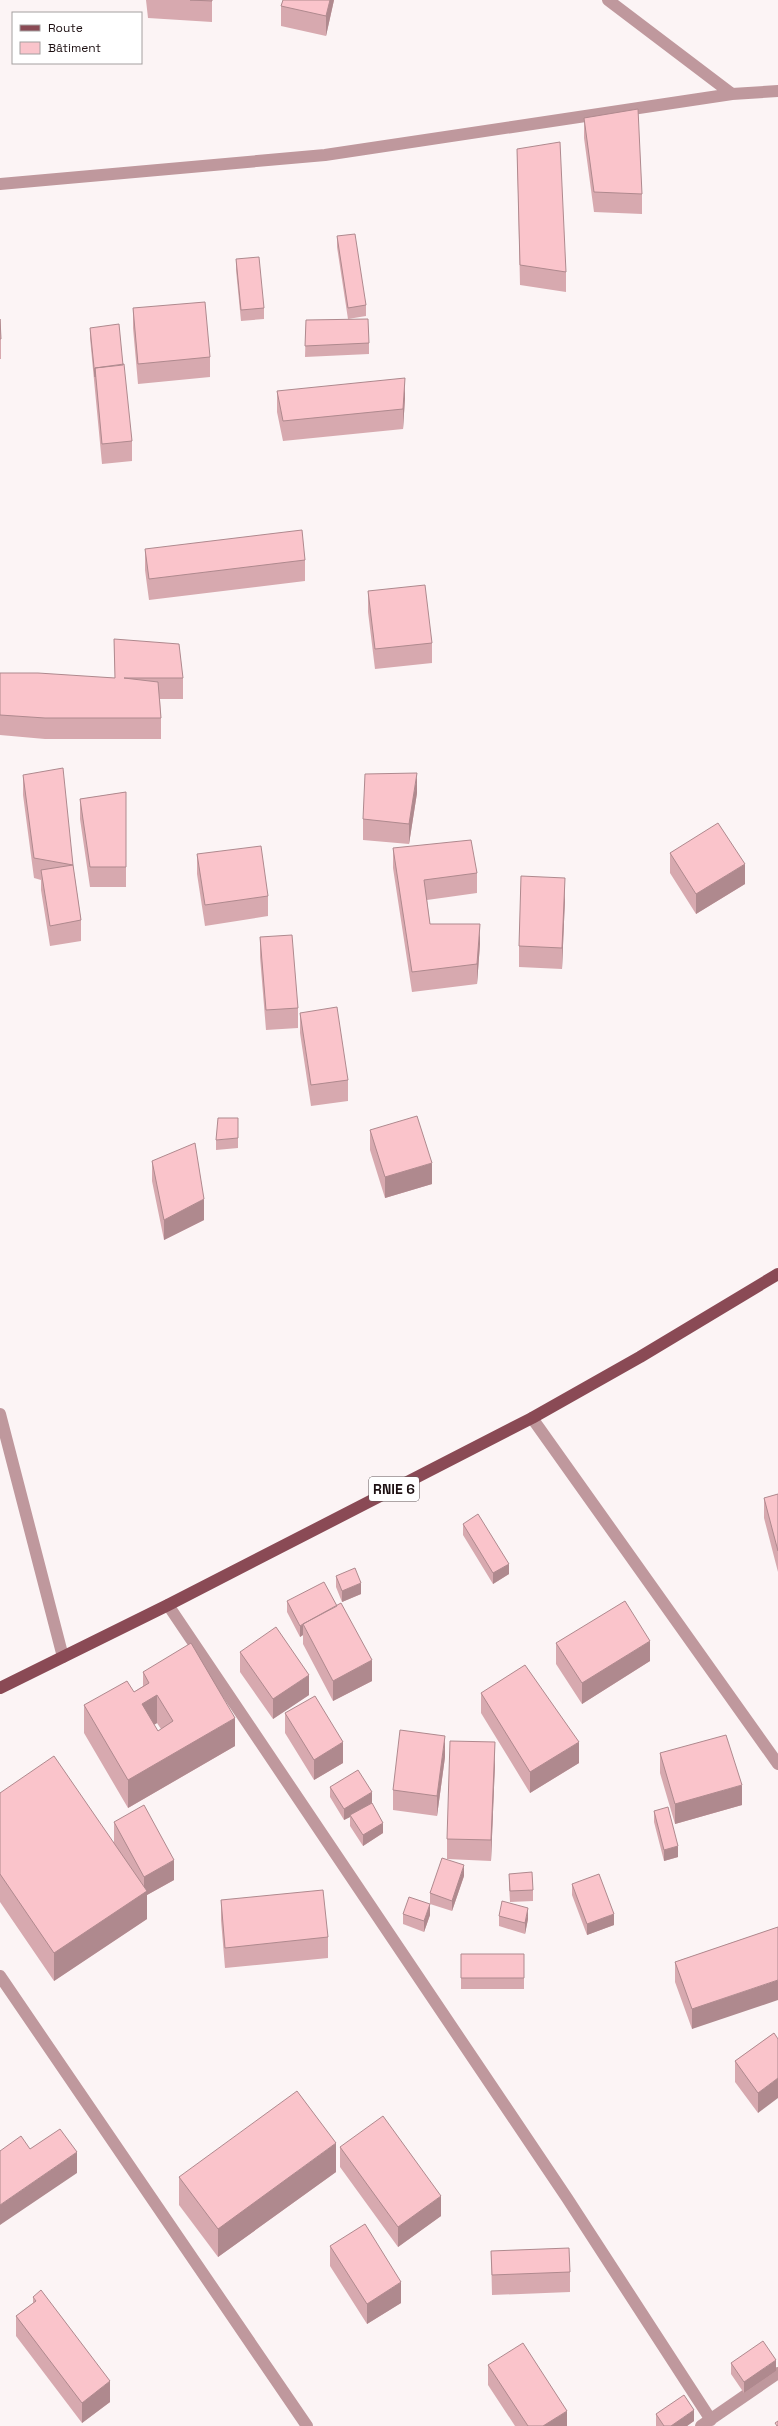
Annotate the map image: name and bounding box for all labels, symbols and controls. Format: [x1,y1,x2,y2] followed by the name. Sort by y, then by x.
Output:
[12,12,142,64] legend
[48,20,83,36] text: Route
[48,40,101,56] text: Bâtiment
[369,1477,419,1501] road number: RNIE 6

